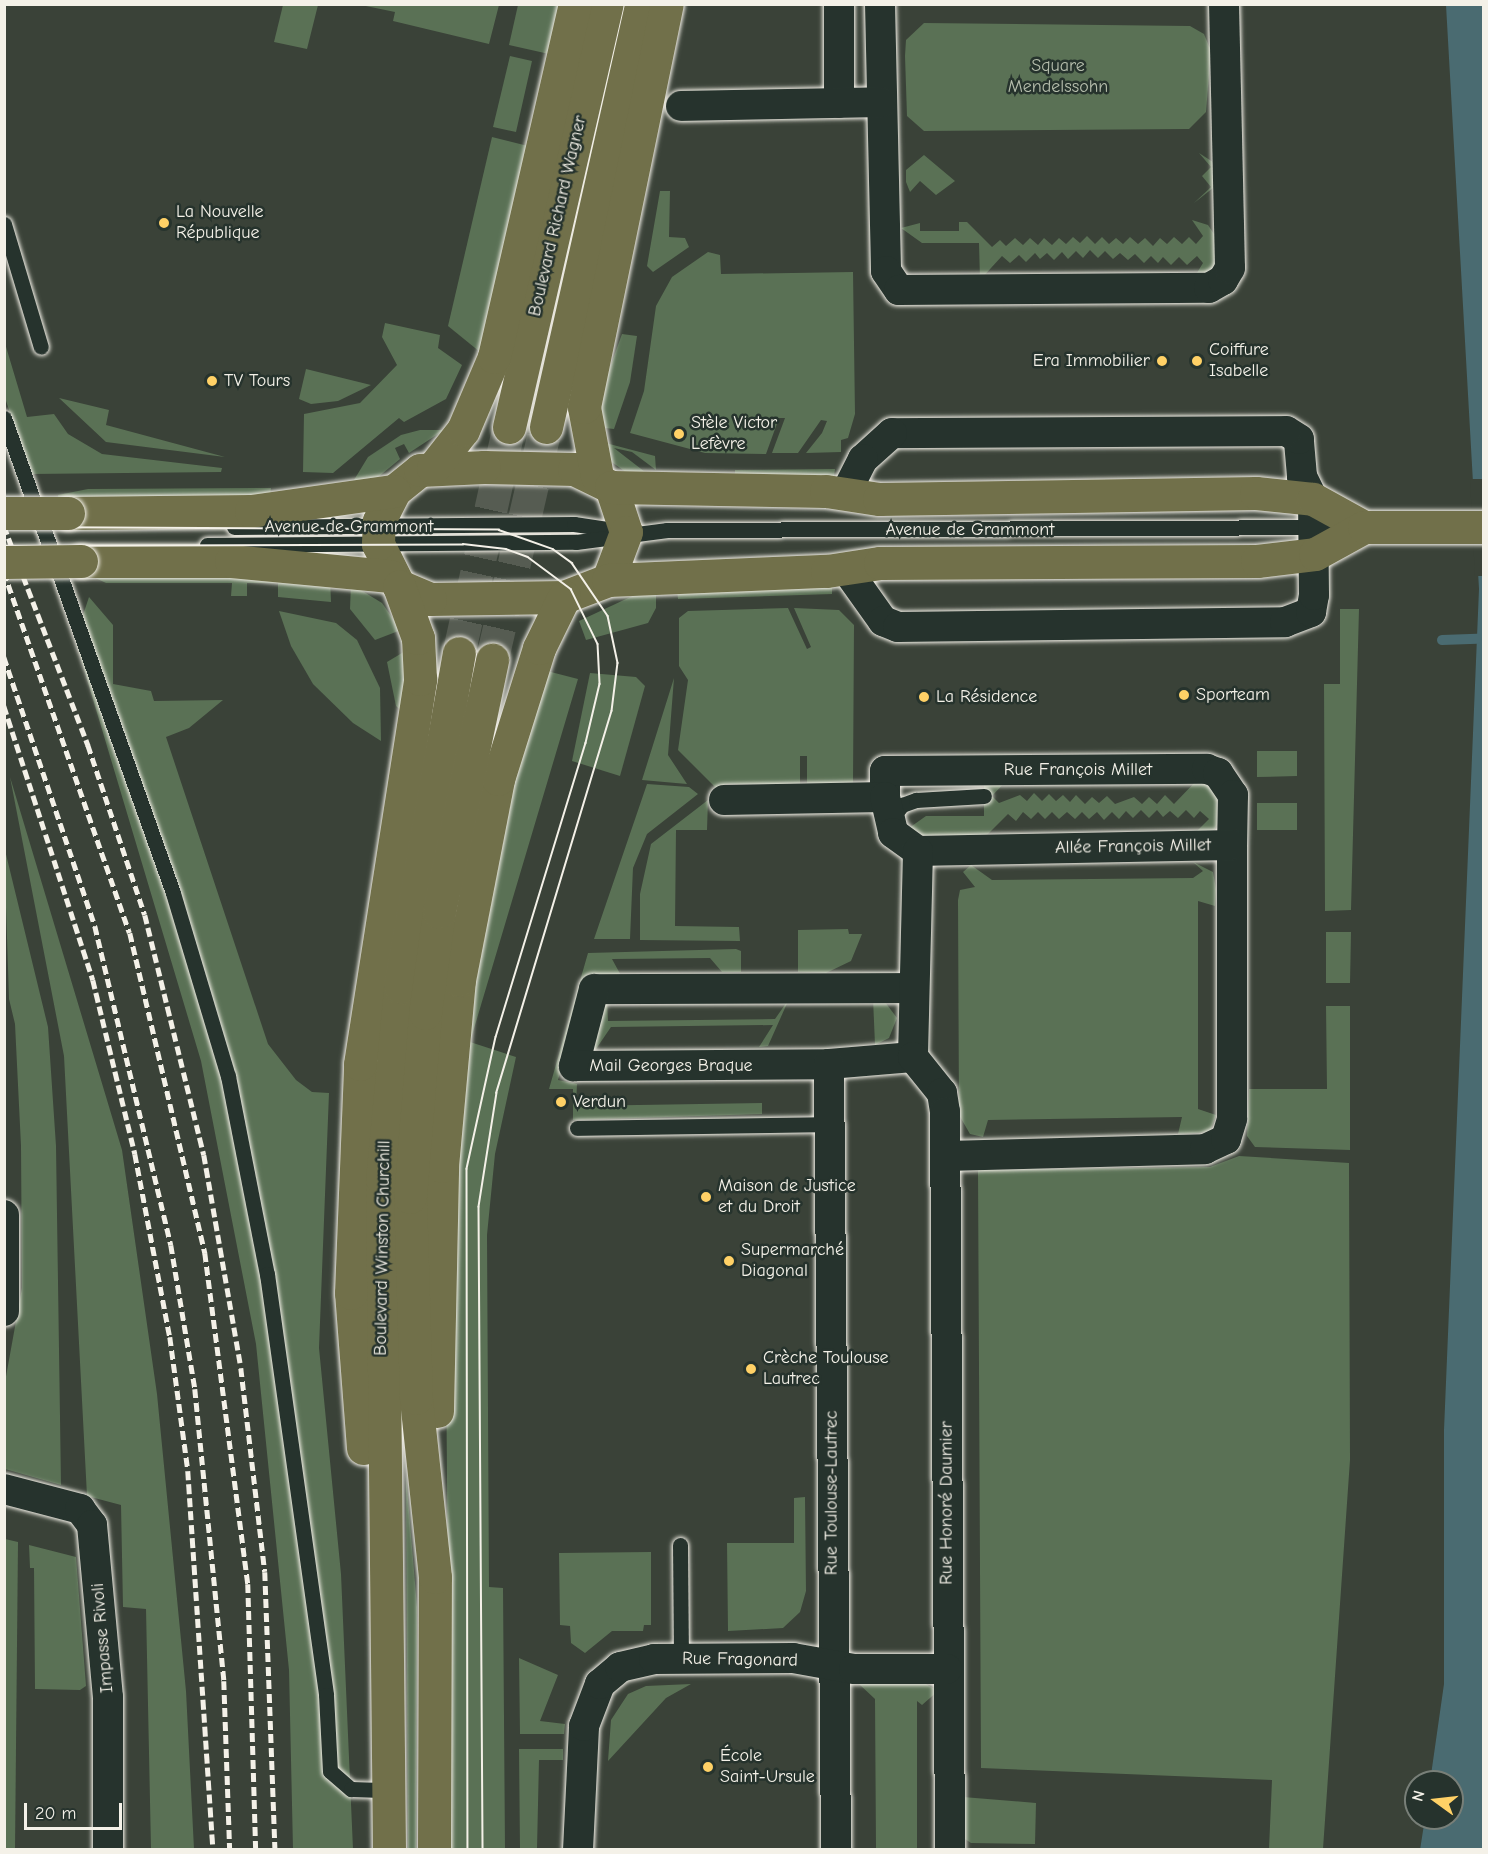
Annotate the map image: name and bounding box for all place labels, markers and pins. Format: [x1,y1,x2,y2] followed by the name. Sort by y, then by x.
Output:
[176,202,264,244] place label: La Nouvelle République
[157,216,171,230] marker: La Nouvelle République
[1209,340,1269,382] place label: Coiffure Isabelle
[1033,350,1150,372] place label: Era Immobilier
[1155,354,1169,368] marker: Era Immobilier
[1190,354,1204,368] marker: Coiffure Isabelle
[224,370,290,392] place label: TV Tours
[205,374,219,388] marker: TV Tours
[691,413,777,456] place label: Stèle Victor Lefèvre
[672,427,686,441] marker: Stèle Victor Lefèvre
[1196,684,1270,706] place label: Sporteam
[936,686,1037,708] place label: La Résidence
[1177,688,1191,702] marker: Sporteam
[917,690,931,704] marker: La Résidence
[573,1091,626,1113] place label: Verdun
[554,1095,568,1109] marker: Verdun
[718,1176,856,1218] place label: Maison de Justice et du Droit
[699,1190,713,1204] marker: Maison de Justice et du Droit
[741,1240,844,1282] place label: Supermarché Diagonal
[722,1254,736,1268] marker: Supermarché Diagonal
[763,1348,889,1390] place label: Crèche Toulouse Lautrec
[744,1362,758,1376] marker: Crèche Toulouse Lautrec
[720,1746,815,1788] place label: École Saint-Ursule
[701,1760,715,1774] marker: École Saint-Ursule

